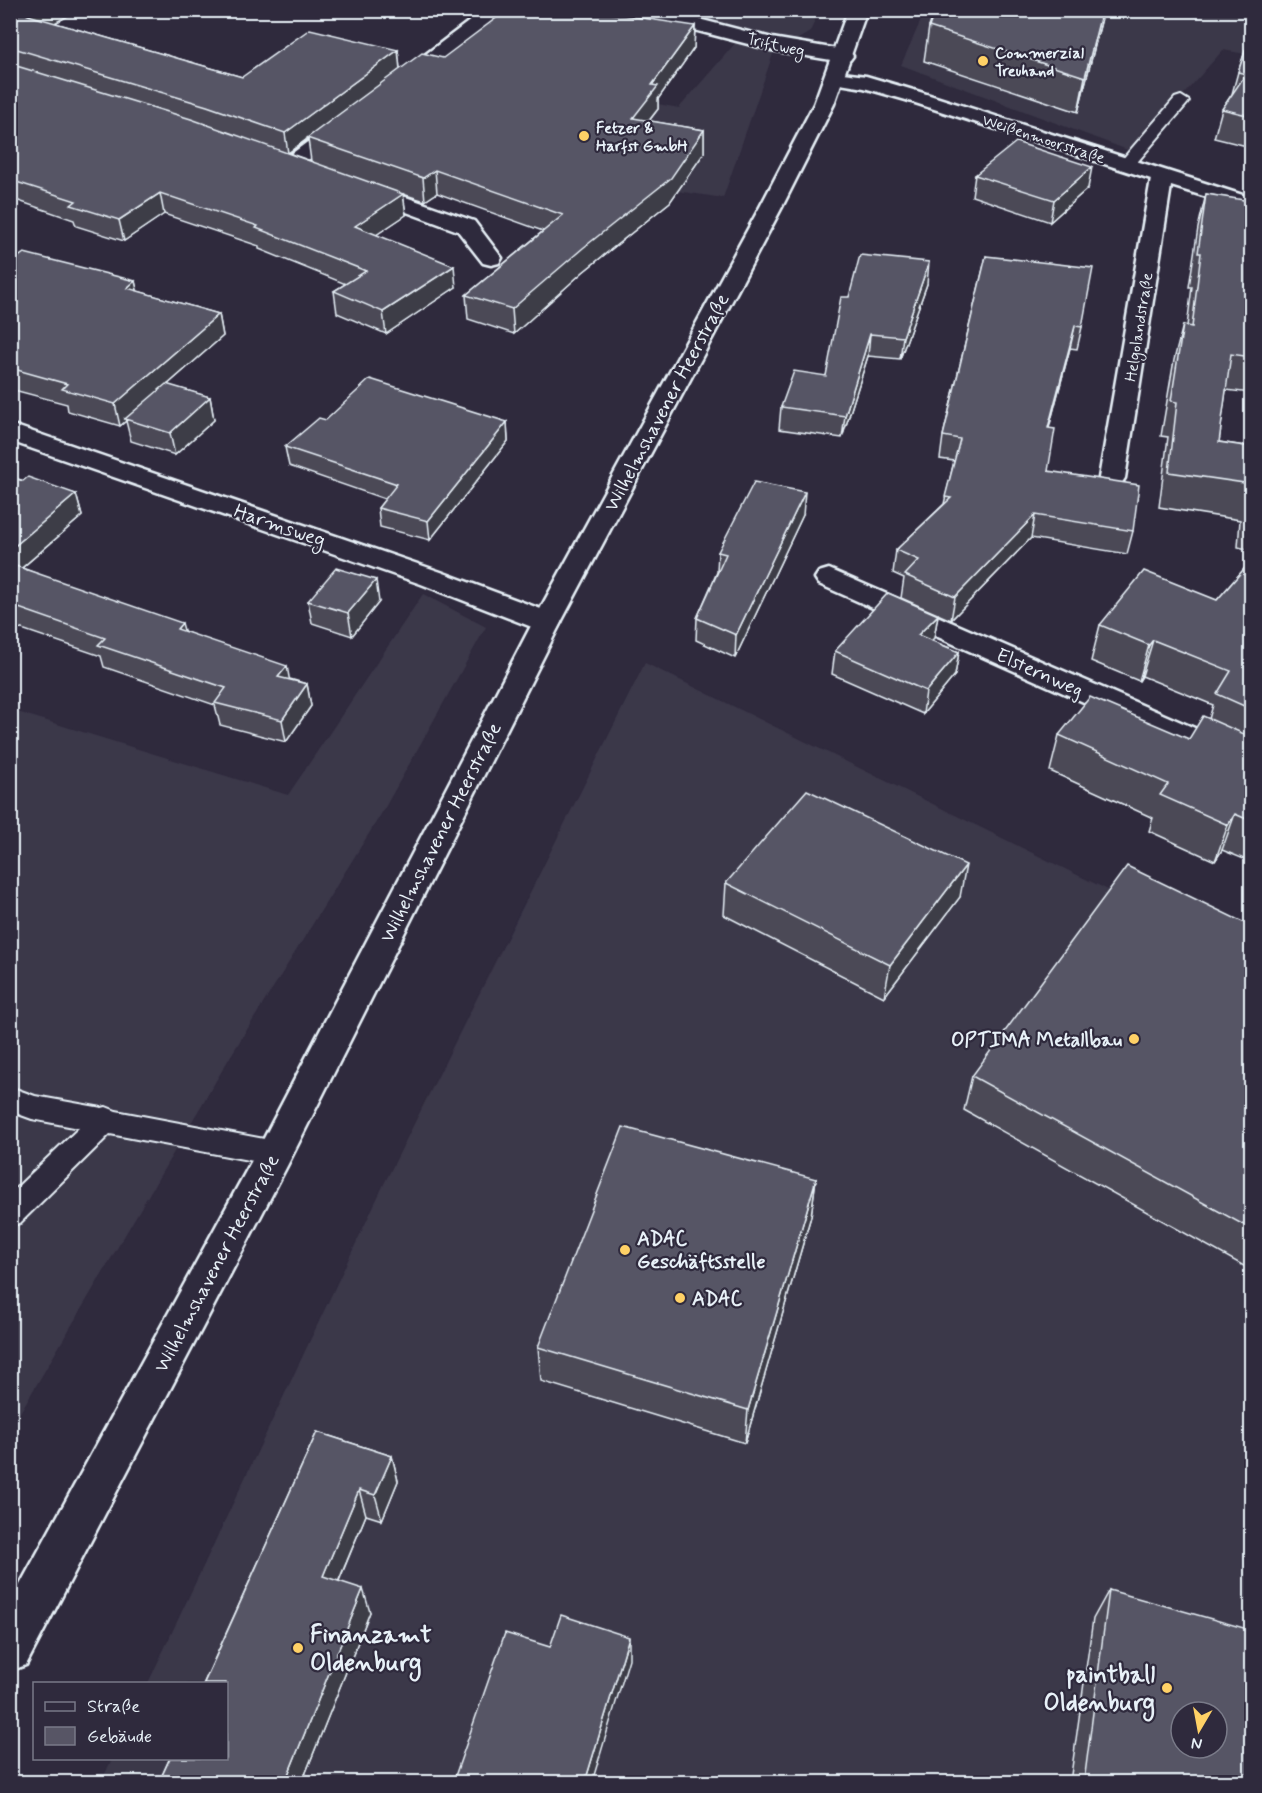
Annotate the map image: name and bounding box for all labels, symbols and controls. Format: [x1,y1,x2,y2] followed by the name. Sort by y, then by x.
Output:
[744,29,807,63] street label: Triftweg
[995,43,1084,82] place label: Commerzial Treuhand
[976,54,990,68] marker: Commerzial Treuhand
[979,110,1108,169] street label: Weißenmoorstraße
[596,118,688,157] place label: Fetzer & Harfst GmbH
[577,129,591,143] marker: Fetzer & Harfst GmbH
[1120,271,1159,383] street label: Helgolandstraße
[598,289,736,517] street label: Wilhelmshavener Heerstraße
[230,498,329,556] street label: Harmsweg
[991,642,1087,705] street label: Elsternweg
[374,718,509,947] street label: Wilhelmshavener Heerstraße
[951,1027,1122,1054] place label: OPTIMA Metallbau
[1127,1032,1141,1046] marker: OPTIMA Metallbau
[148,1150,286,1378] street label: Wilhelmshavener Heerstraße
[637,1226,766,1276] place label: ADAC Geschäftsstelle
[618,1243,632,1257] marker: ADAC Geschäftsstelle
[692,1286,742,1313] place label: ADAC
[673,1291,687,1305] marker: ADAC
[310,1620,432,1682] place label: Finanzamt Oldenburg
[291,1641,305,1655] marker: Finanzamt Oldenburg
[1044,1660,1155,1722] place label: paintball Oldenburg
[1160,1681,1174,1695] marker: paintball Oldenburg
[33,1682,228,1760] legend
[87,1695,140,1719] text: Straße
[1169,1700,1229,1760] north arrow
[87,1725,152,1749] text: Gebäude
[1190,1732,1204,1755] text: N

